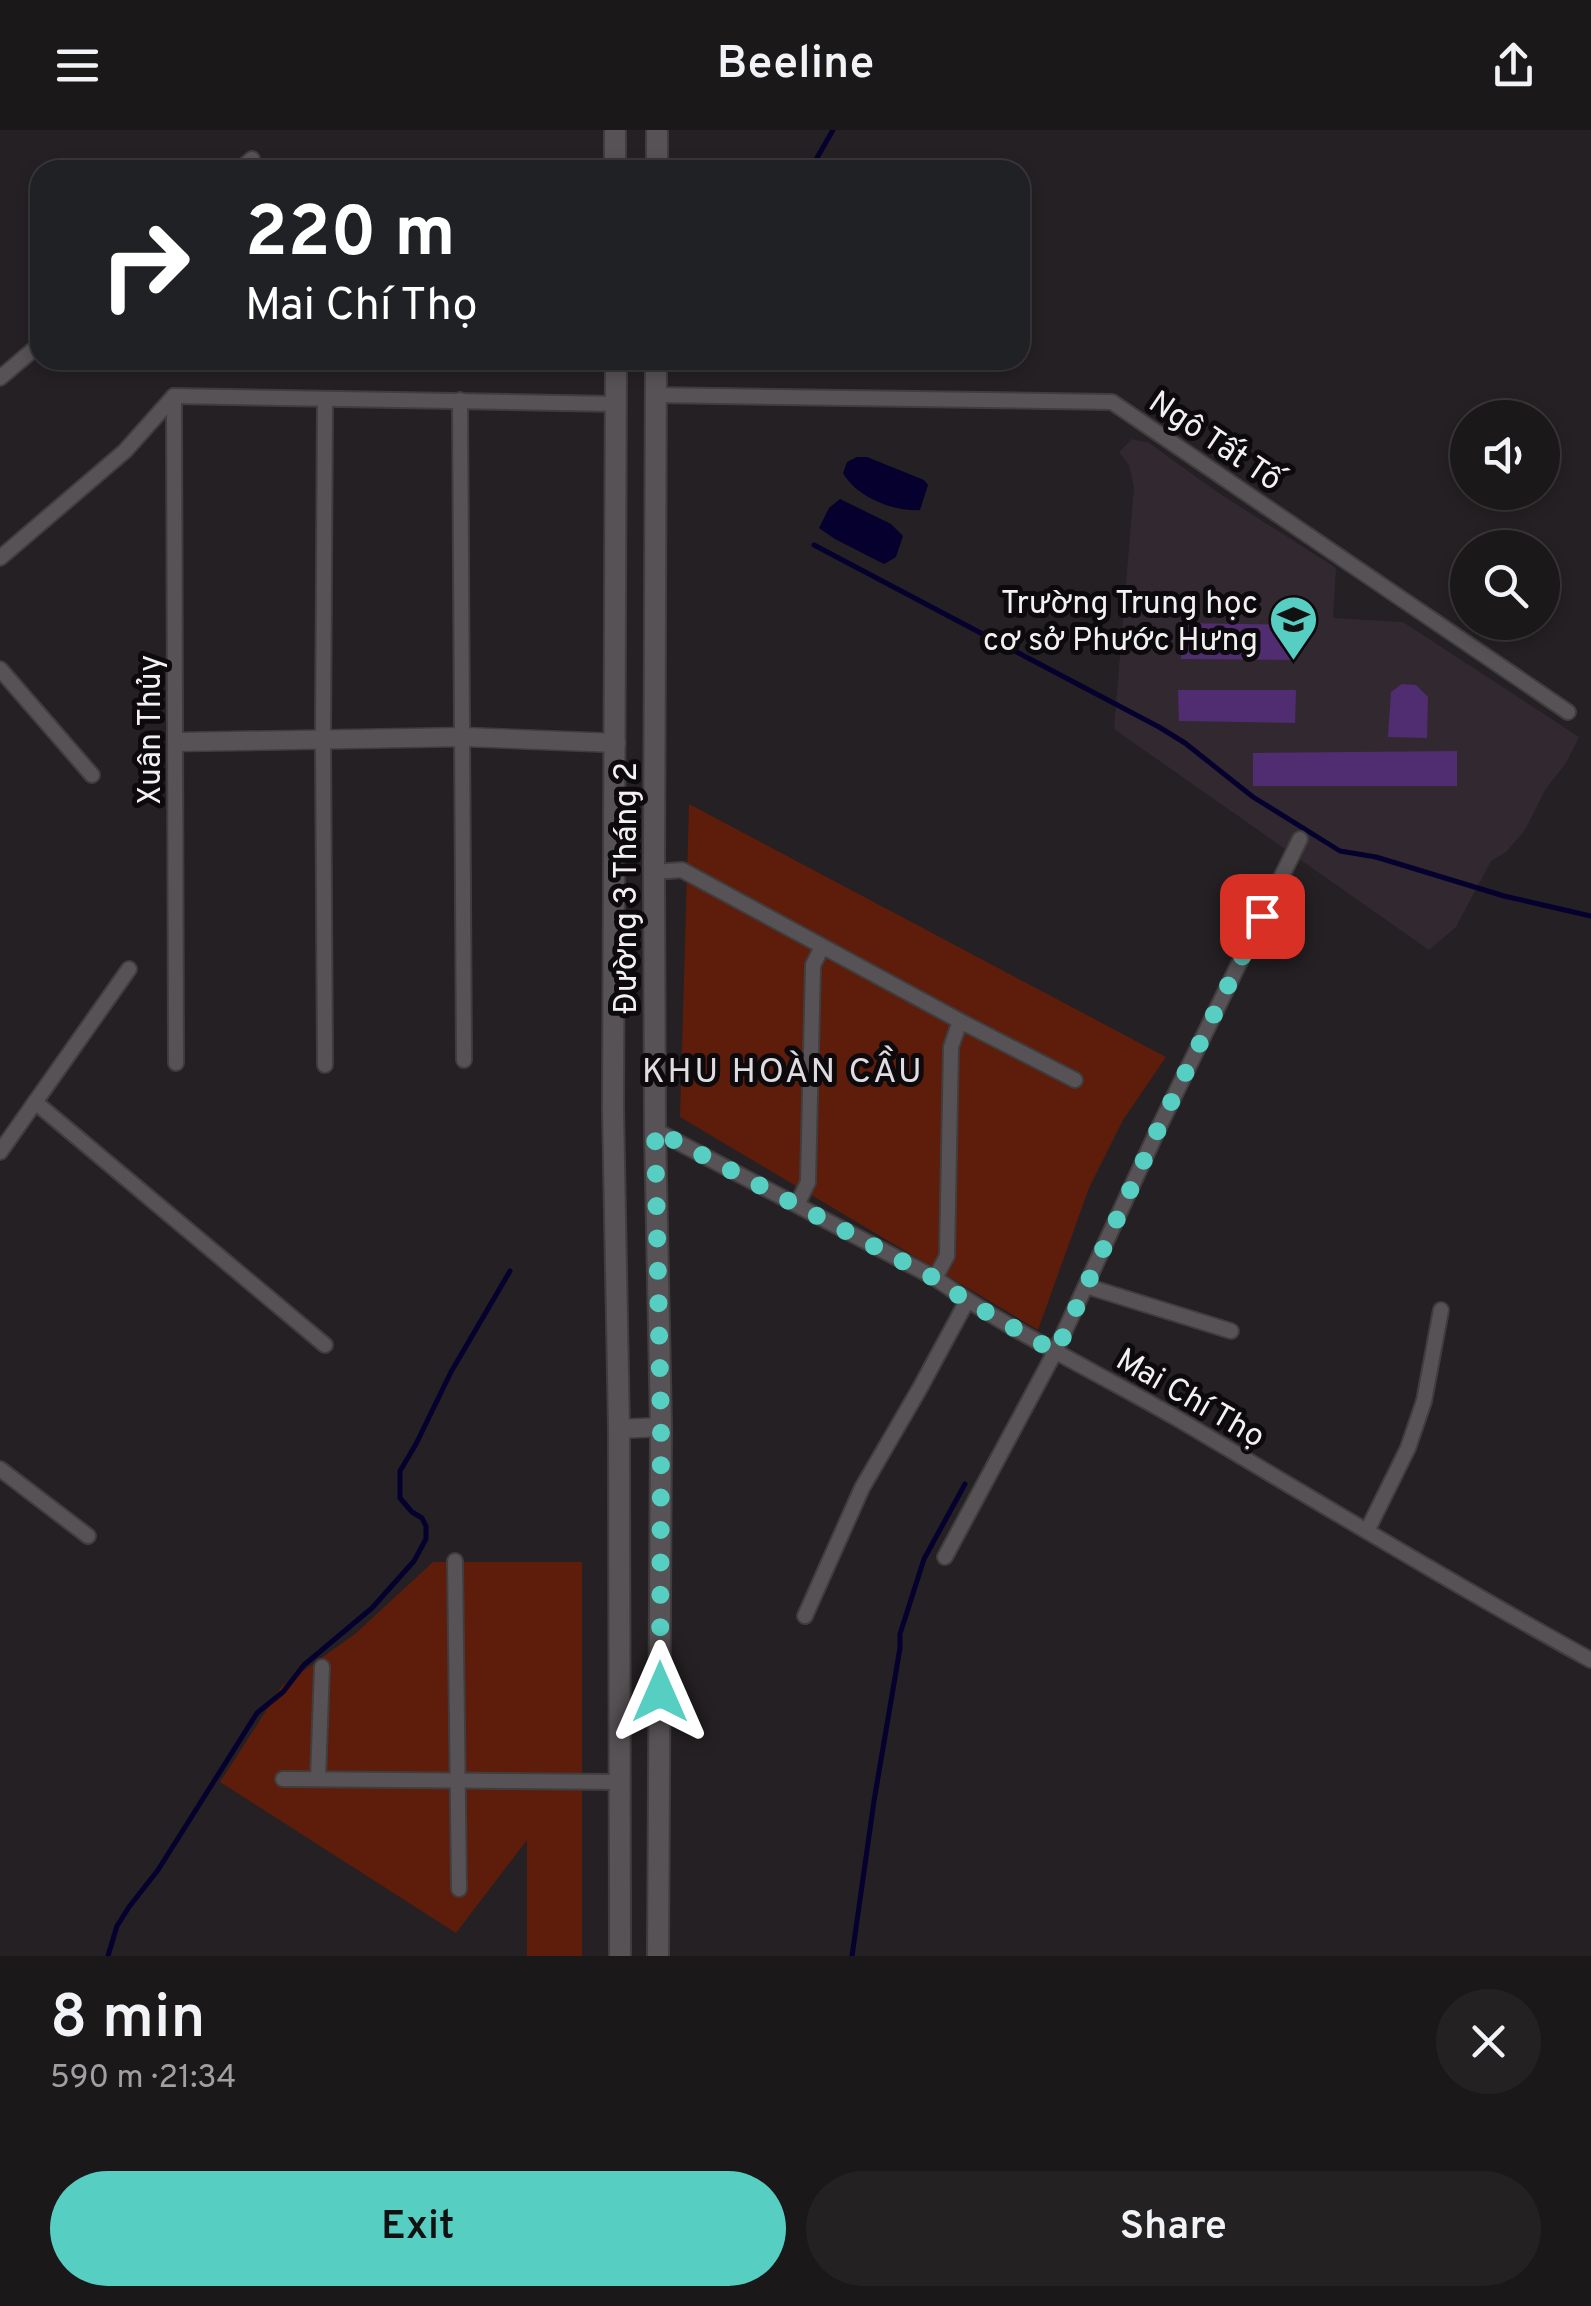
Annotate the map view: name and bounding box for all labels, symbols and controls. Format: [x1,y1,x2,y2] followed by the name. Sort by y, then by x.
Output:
[717,37,874,94] text: Beeline
[50,38,105,93] icon: menu
[1486,38,1541,93] icon: share
[245,192,455,281] text: 220 m
[80,200,210,330] icon: right
[245,279,478,336] text: Mai Chí Thọ
[1140,383,1292,503] street label: Ngô Tất Tố
[1450,400,1560,640] map controls
[1450,400,1560,510] button: sound
[1450,530,1560,640] button: search
[983,585,1258,662] place label: Trường Trung học cơ sở Phước Hưng
[1267,594,1319,662] school or university icon: Trường Trung học cơ sở Phước Hưng
[132,655,172,805] street label: Xuân Thủy
[608,762,648,1014] street label: Đường 3 Tháng 2
[1220,874,1305,959] pin
[1235,889,1290,944] icon: arrive
[642,1045,924,1095] district label: KHU HOÀN CẦU
[1108,1341,1271,1458] street label: Mai Chí Thọ
[608,1640,712,1744] position arrow
[50,1983,205,2059] text: 8 min
[1436,1989,1541,2094] button: close
[50,2059,236,2099] text: 590 m · 21:34
[50,2171,786,2286] button: Exit
[806,2171,1541,2286] button: Share

